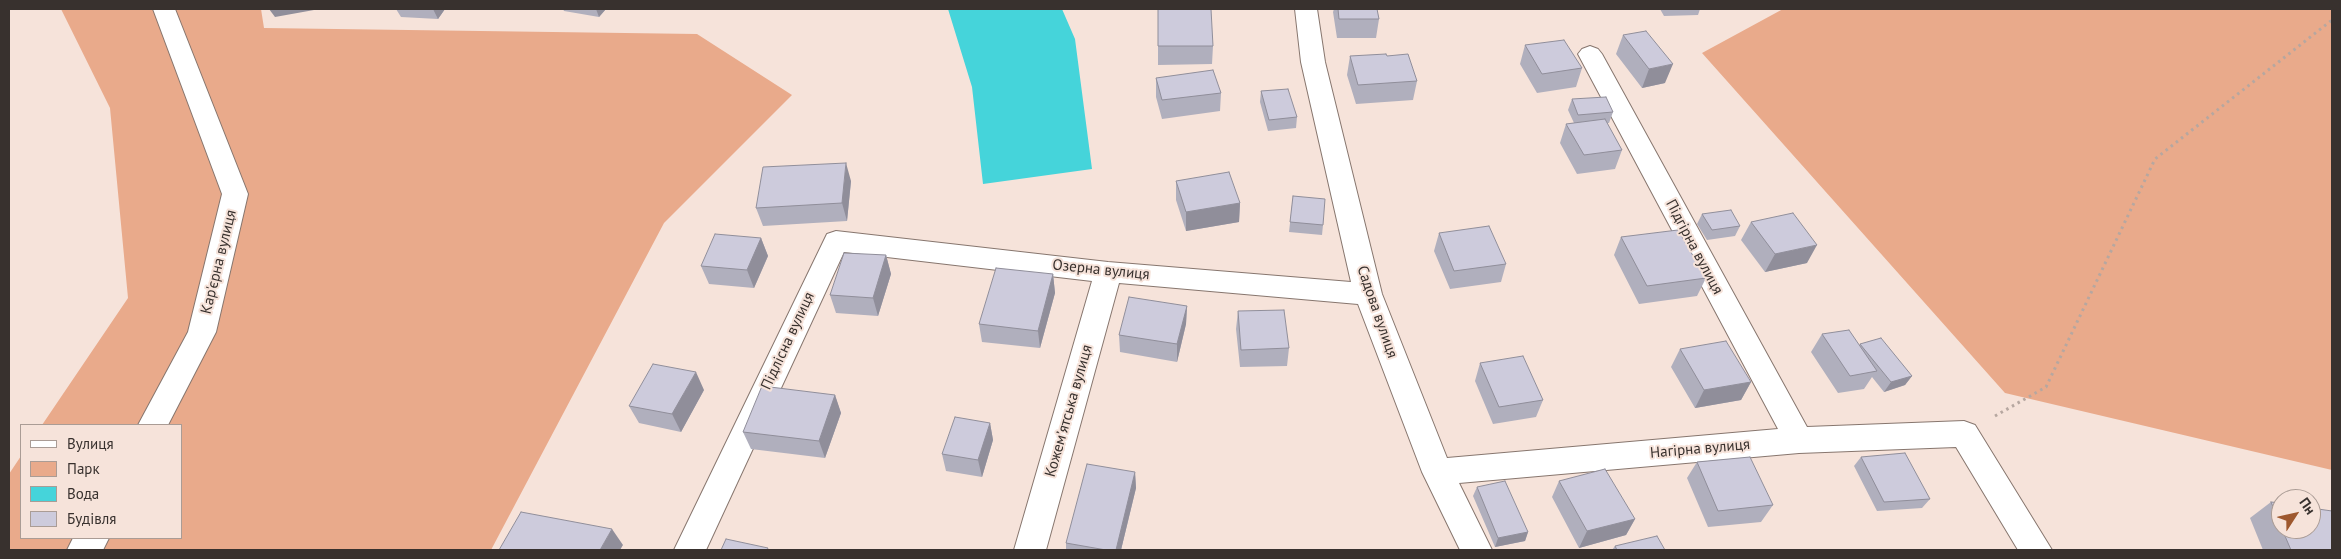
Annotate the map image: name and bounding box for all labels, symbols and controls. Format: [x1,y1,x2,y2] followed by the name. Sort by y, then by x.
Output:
[1662,197,1726,297] street label: Підгірна вулиця
[197,208,241,316] street label: Кар'єрна вулиця
[1052,256,1150,284] street label: Озерна вулиця
[1353,263,1401,361] street label: Садова вулиця
[758,289,818,393] street label: Підлісна вулиця
[1042,343,1096,479] street label: Кожемʼятська вулиця
[20,424,182,539] legend
[67,434,114,453] text: Вулиця
[1649,436,1751,462] street label: Нагірна вулиця
[67,459,100,478] text: Парк
[67,484,99,503] text: Вода
[2271,489,2321,539] north arrow
[2295,494,2320,518] text: Пн
[67,509,116,528] text: Будівля

